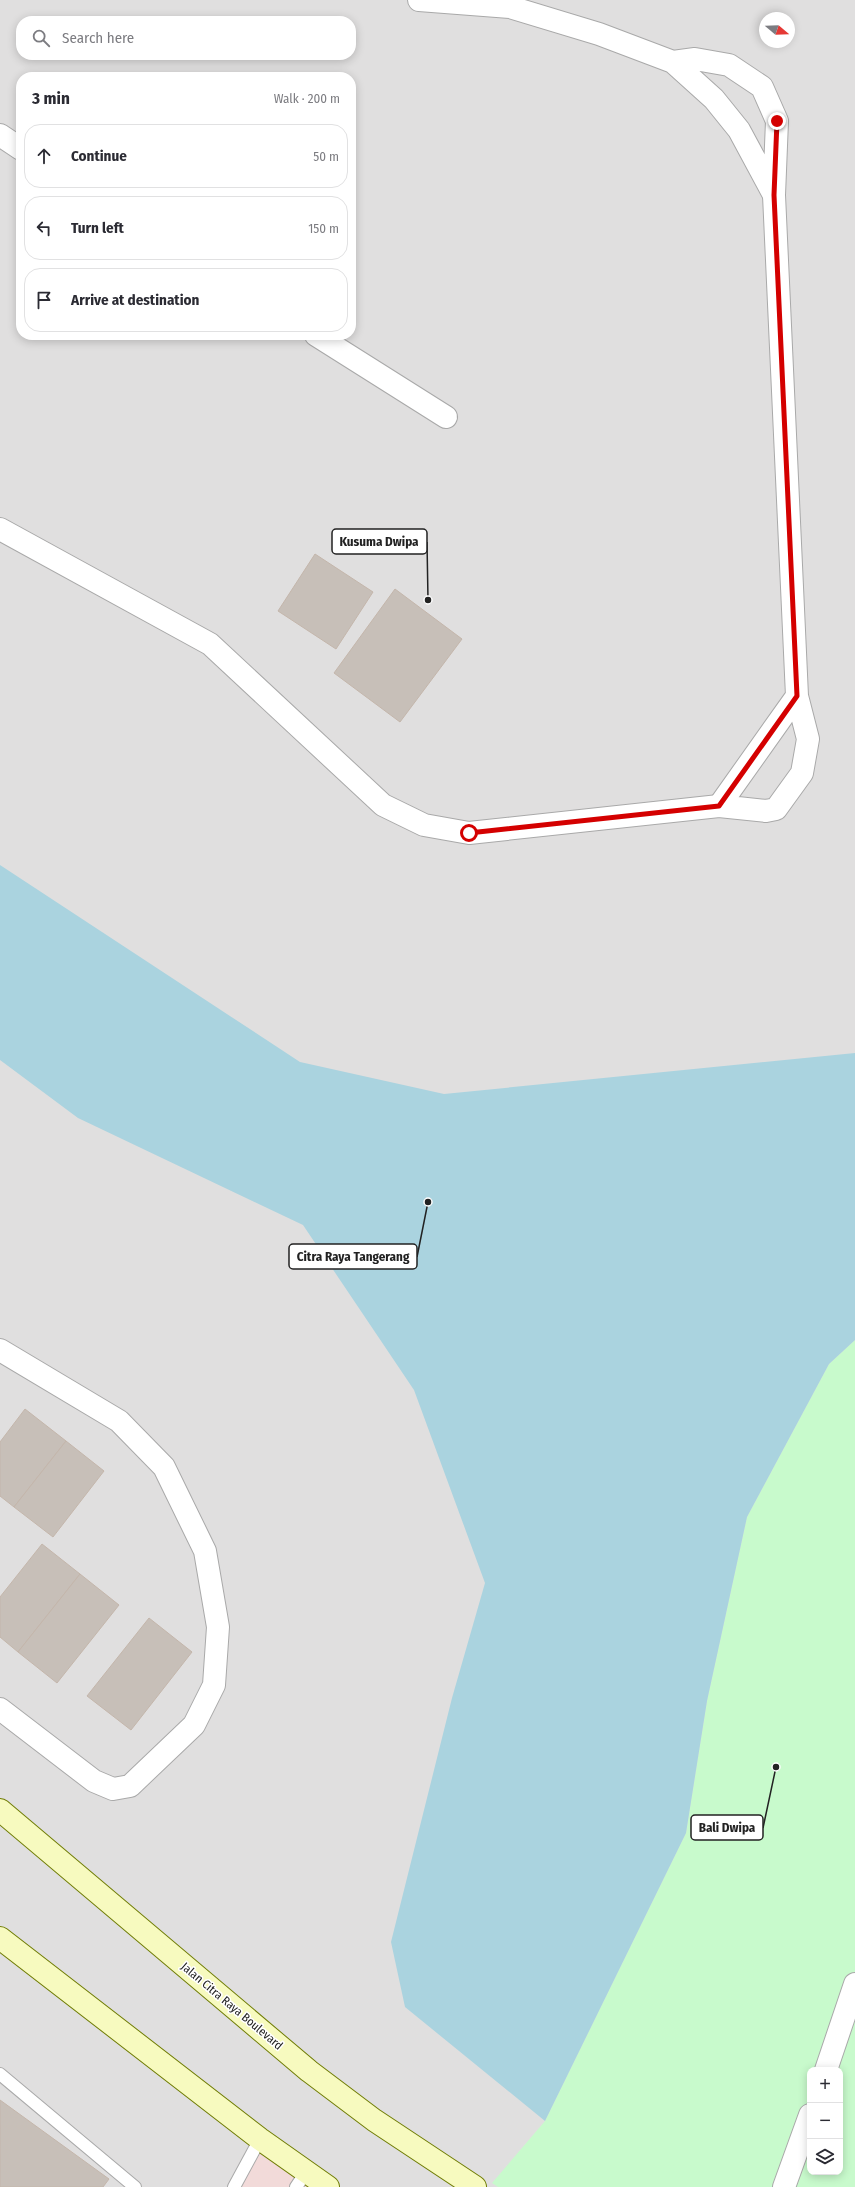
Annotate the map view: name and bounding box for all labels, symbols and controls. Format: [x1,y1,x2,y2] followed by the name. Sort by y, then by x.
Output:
[759,12,795,48] north arrow
[16,16,356,60] search box
[30,27,52,49] icon: search
[62,29,134,47] text: Search here
[32,88,70,109] text: 3 min
[274,91,340,106] text: Walk · 200 m
[768,112,786,130] route end
[33,145,55,167] icon: ahead
[71,147,127,165] text: Continue
[313,149,339,164] text: 50 m
[33,217,55,239] icon: left
[71,219,124,237] text: Turn left
[308,221,339,236] text: 150 m
[33,289,55,311] icon: arrive
[71,291,199,309] text: Arrive at destination
[332,529,427,554] callout: Kusuma Dwipa
[339,534,419,549] text: Kusuma Dwipa
[460,824,478,842] route start
[289,1244,417,1269] callout: Citra Raya Tangerang
[297,1249,410,1264] text: Citra Raya Tangerang
[691,1815,763,1840] callout: Bali Dwipa
[699,1820,756,1835] text: Bali Dwipa
[178,1959,286,2053] street label: Jalan Citra Raya Boulevard
[807,2067,843,2175] map controls
[807,2067,843,2103] button: +
[807,2103,843,2139] button: −
[807,2139,843,2175] button: layers

